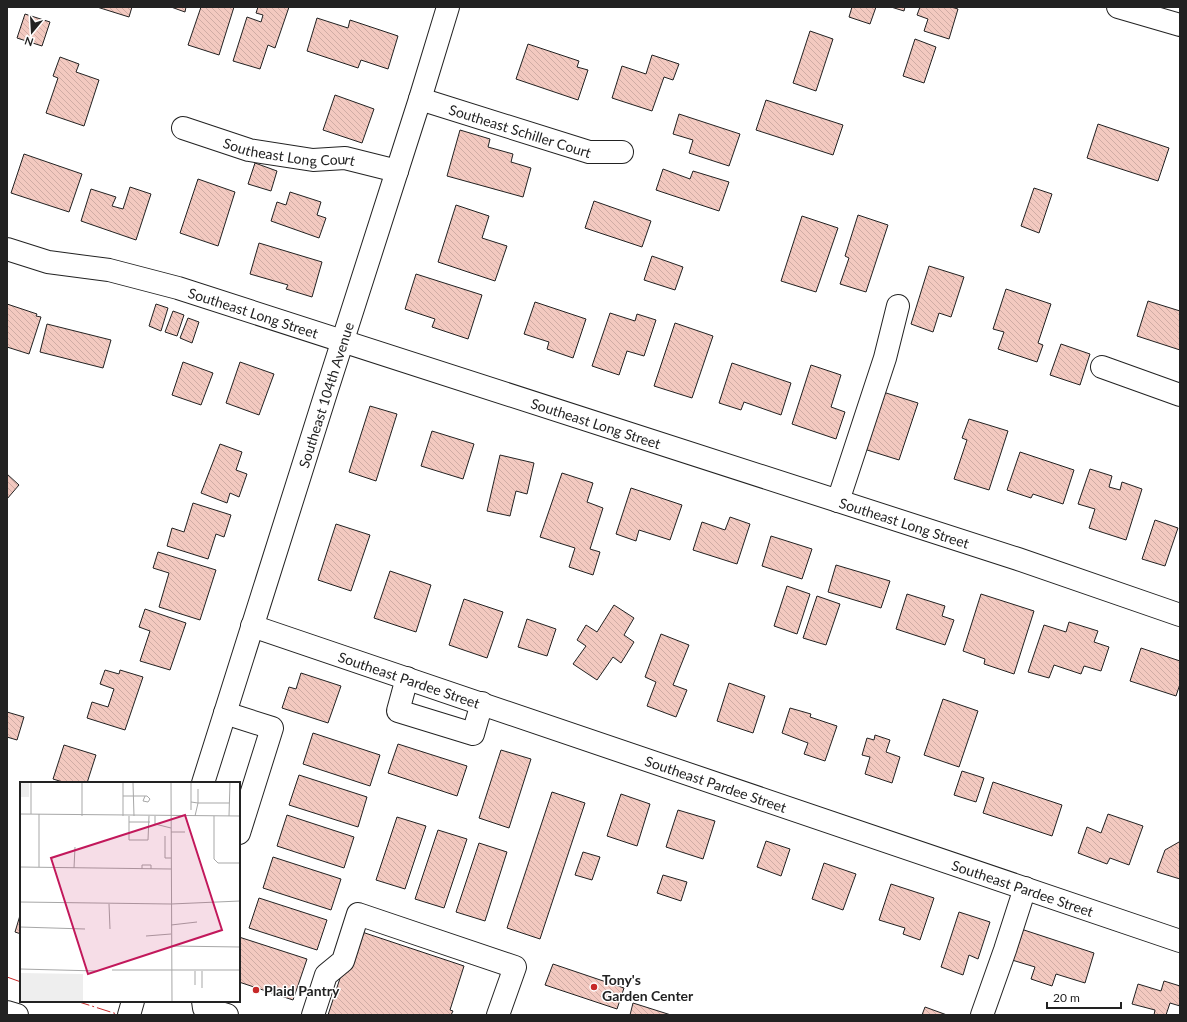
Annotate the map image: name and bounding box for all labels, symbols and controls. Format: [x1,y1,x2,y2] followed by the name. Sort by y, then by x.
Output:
[12,12,52,52] north arrow
[23,34,35,49] text: N
[447,100,593,161] street label: Southeast Schiller Court
[221,134,357,169] street label: Southeast Long Court
[186,283,320,341] street label: Southeast Long Street
[294,320,357,470] street label: Southeast 104th Avenue
[529,394,663,452] street label: Southeast Long Street
[837,493,971,551] street label: Southeast Long Street
[336,647,482,711] street label: Southeast Pardee Street
[643,752,789,815] street label: Southeast Pardee Street
[20,782,240,1002] inset map
[950,856,1096,920] street label: Southeast Pardee Street
[602,971,694,1004] place label: Tony's Garden Center
[264,982,340,999] place label: Plaid Pantry
[589,982,599,992] marker: Tony's Garden Center
[1047,984,1121,1010] scale bar
[251,985,261,995] marker: Plaid Pantry
[1053,990,1080,1005] text: 20 m

